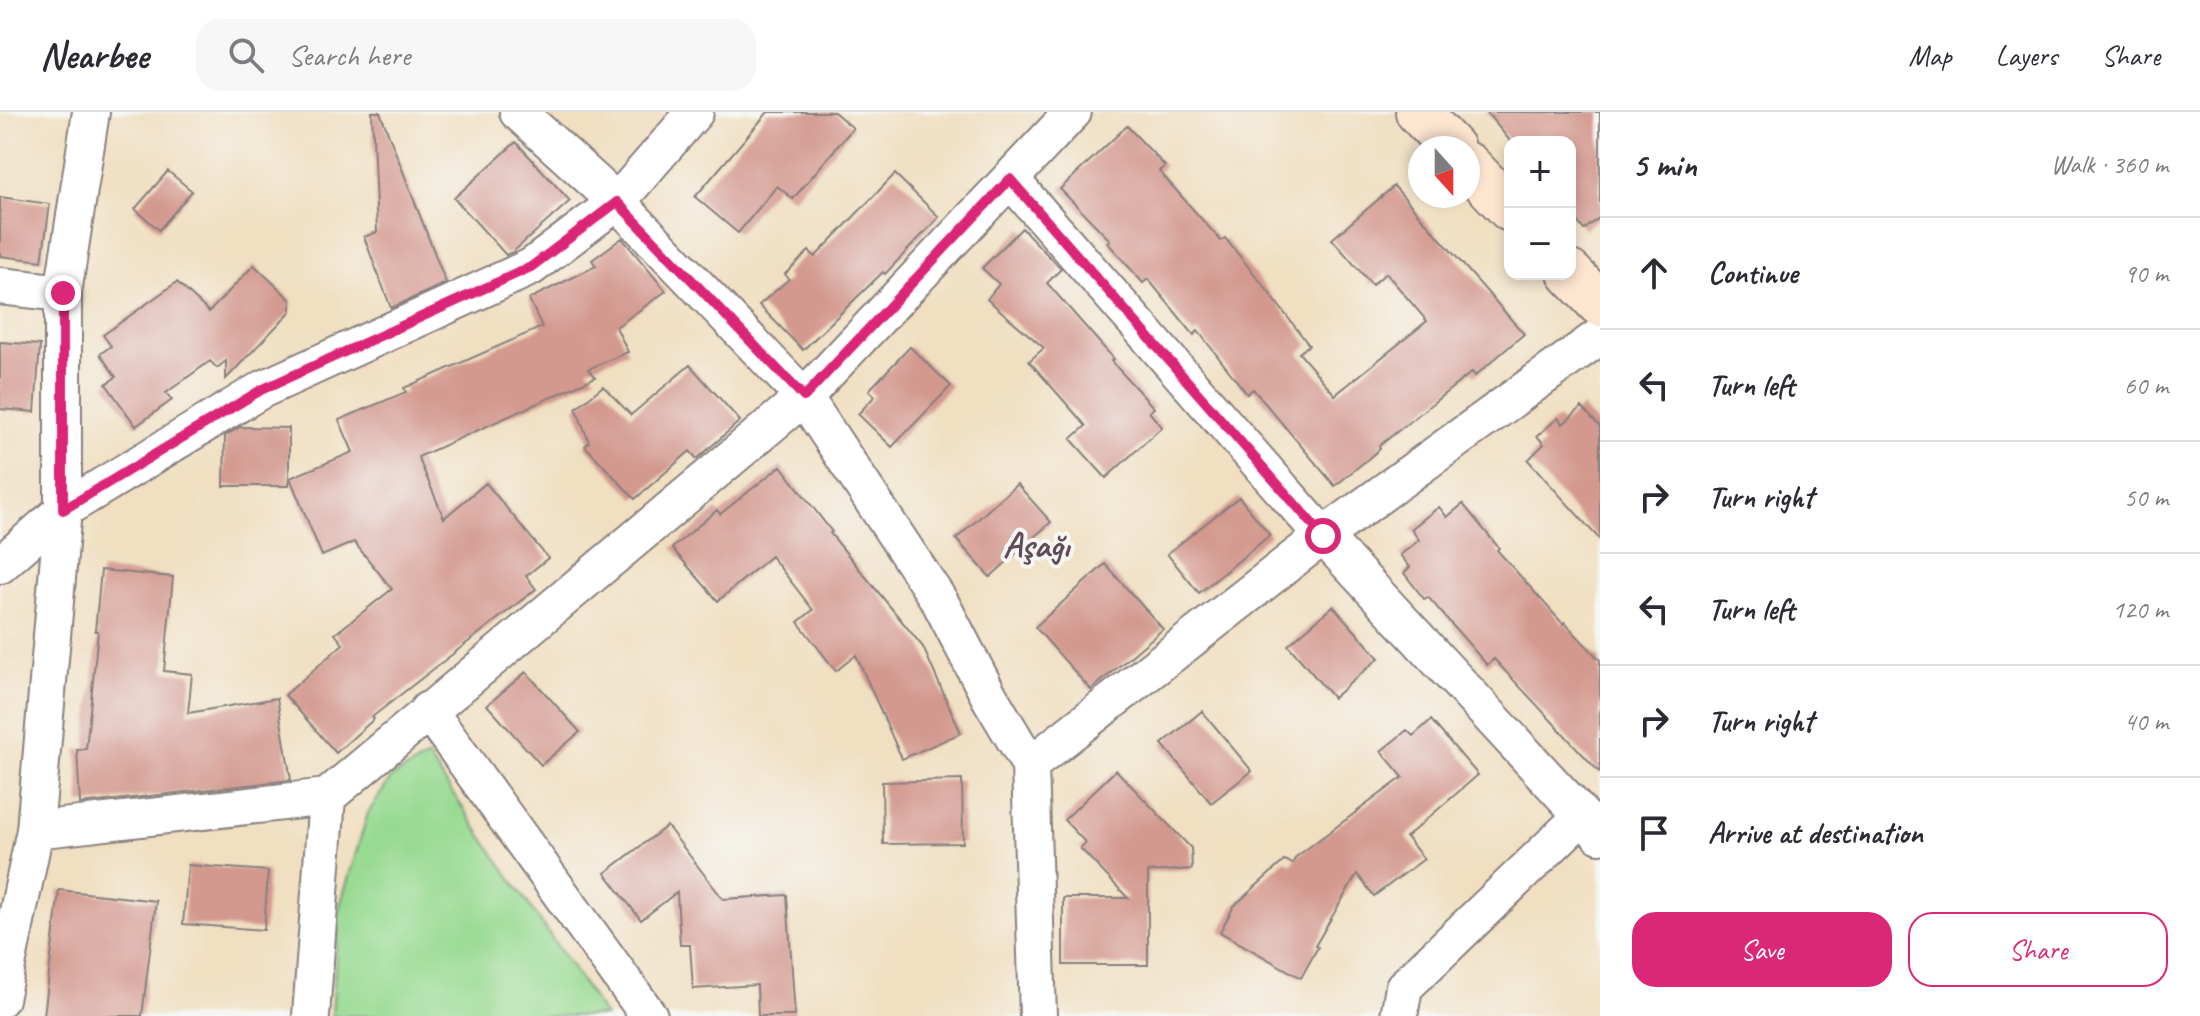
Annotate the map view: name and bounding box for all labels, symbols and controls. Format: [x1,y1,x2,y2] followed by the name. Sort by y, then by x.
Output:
[196,19,756,91] search box
[40,32,148,79] text: Nearbee
[224,33,268,77] icon: search
[288,36,410,74] text: Search here
[1909,38,1952,73] text: Map
[1996,38,2057,73] text: Layers
[2101,38,2160,73] text: Share
[1408,136,1480,208] north arrow
[1504,136,1576,280] map controls
[1504,136,1576,208] button: +
[1632,143,1697,186] text: 5 min
[2051,148,2168,181] text: Walk · 360 m
[1504,208,1576,280] button: −
[1632,251,1676,295] icon: ahead
[1708,254,1798,292] text: Continue
[2124,257,2168,290] text: 90 m
[45,275,81,311] route end
[1632,363,1676,407] icon: left
[1708,366,1795,404] text: Turn left
[2124,369,2168,402] text: 60 m
[1632,475,1676,519] icon: right
[1708,478,1813,516] text: Turn right
[2124,481,2168,514] text: 50 m
[1305,518,1341,554] route start
[1003,522,1071,568] district label: Aşağı
[1632,587,1676,631] icon: left
[1708,590,1795,628] text: Turn left
[2112,593,2168,626] text: 120 m
[1632,699,1676,743] icon: right
[1708,702,1813,740] text: Turn right
[2124,705,2168,738] text: 40 m
[1632,811,1676,855] icon: arrive
[1708,814,1923,852] text: Arrive at destination
[1632,912,1892,987] button: Save
[1908,912,2168,987] button: Share

